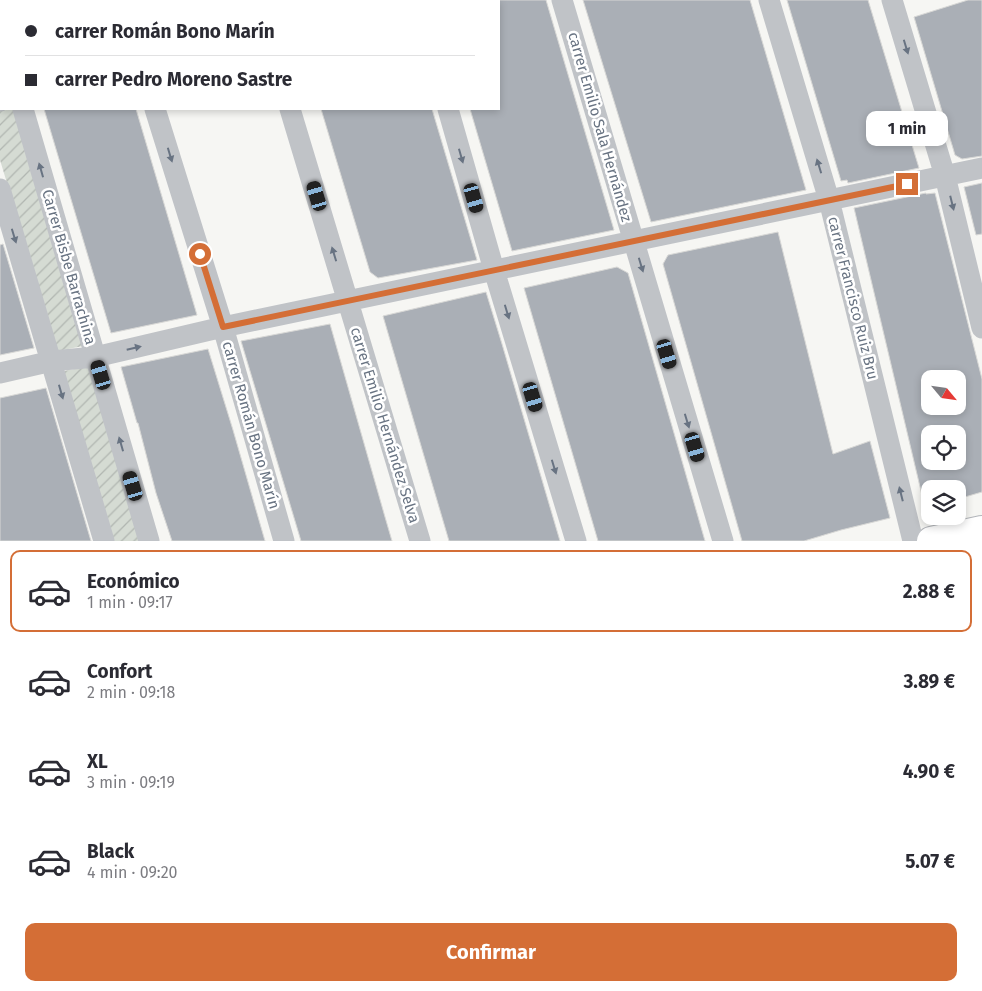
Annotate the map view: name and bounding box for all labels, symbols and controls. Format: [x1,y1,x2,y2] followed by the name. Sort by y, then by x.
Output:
[55,20,275,43] text: carrer Román Bono Marín
[564,30,636,224] street label: carrer Emilio Sala Hernández
[903,39,911,54] one-way arrow
[55,68,292,91] text: carrer Pedro Moreno Sastre
[866,111,948,146] callout: 1 min
[888,119,926,138] text: 1 min
[166,148,174,163] one-way arrow
[458,148,466,163] one-way arrow
[815,159,823,174] one-way arrow
[37,163,45,178] one-way arrow
[896,173,918,195] route end
[305,179,328,213] car
[462,182,485,214] car
[38,187,100,347] street label: Carrer Bisbe Barrachina
[948,195,956,210] one-way arrow
[824,215,882,381] street label: carrer Francisco Ruiz Bru
[11,229,19,244] one-way arrow
[189,243,211,265] route start
[330,247,338,262] one-way arrow
[637,257,645,272] one-way arrow
[504,304,511,319] one-way arrow
[347,325,423,525] street label: carrer Emilio Hernández Selva
[655,337,678,371] car
[218,339,284,511] street label: carrer Román Bono Marín
[126,344,141,352] one-way arrow
[89,358,112,392] car
[921,370,966,415] north arrow
[921,370,966,525] map controls
[521,380,544,414] car
[57,384,65,399] one-way arrow
[684,413,692,428] one-way arrow
[921,425,966,470] button: locate
[683,430,706,464] car
[116,436,124,451] one-way arrow
[551,460,558,475] one-way arrow
[121,469,144,503] car
[921,480,966,525] button: layers
[897,486,905,501] one-way arrow
[27,569,72,614] icon: car
[87,570,180,593] text: Económico
[903,580,955,603] text: 2.88 €
[87,593,173,612] text: 1 min · 09:17
[27,659,72,704] icon: car
[87,660,152,683] text: Confort
[903,670,955,693] text: 3.89 €
[87,683,175,702] text: 2 min · 09:18
[27,749,72,794] icon: car
[87,750,108,773] text: XL
[903,760,955,783] text: 4.90 €
[87,773,175,792] text: 3 min · 09:19
[27,839,72,884] icon: car
[87,840,134,863] text: Black
[905,850,955,873] text: 5.07 €
[87,863,178,882] text: 4 min · 09:20
[25,923,957,981] button: Confirmar

